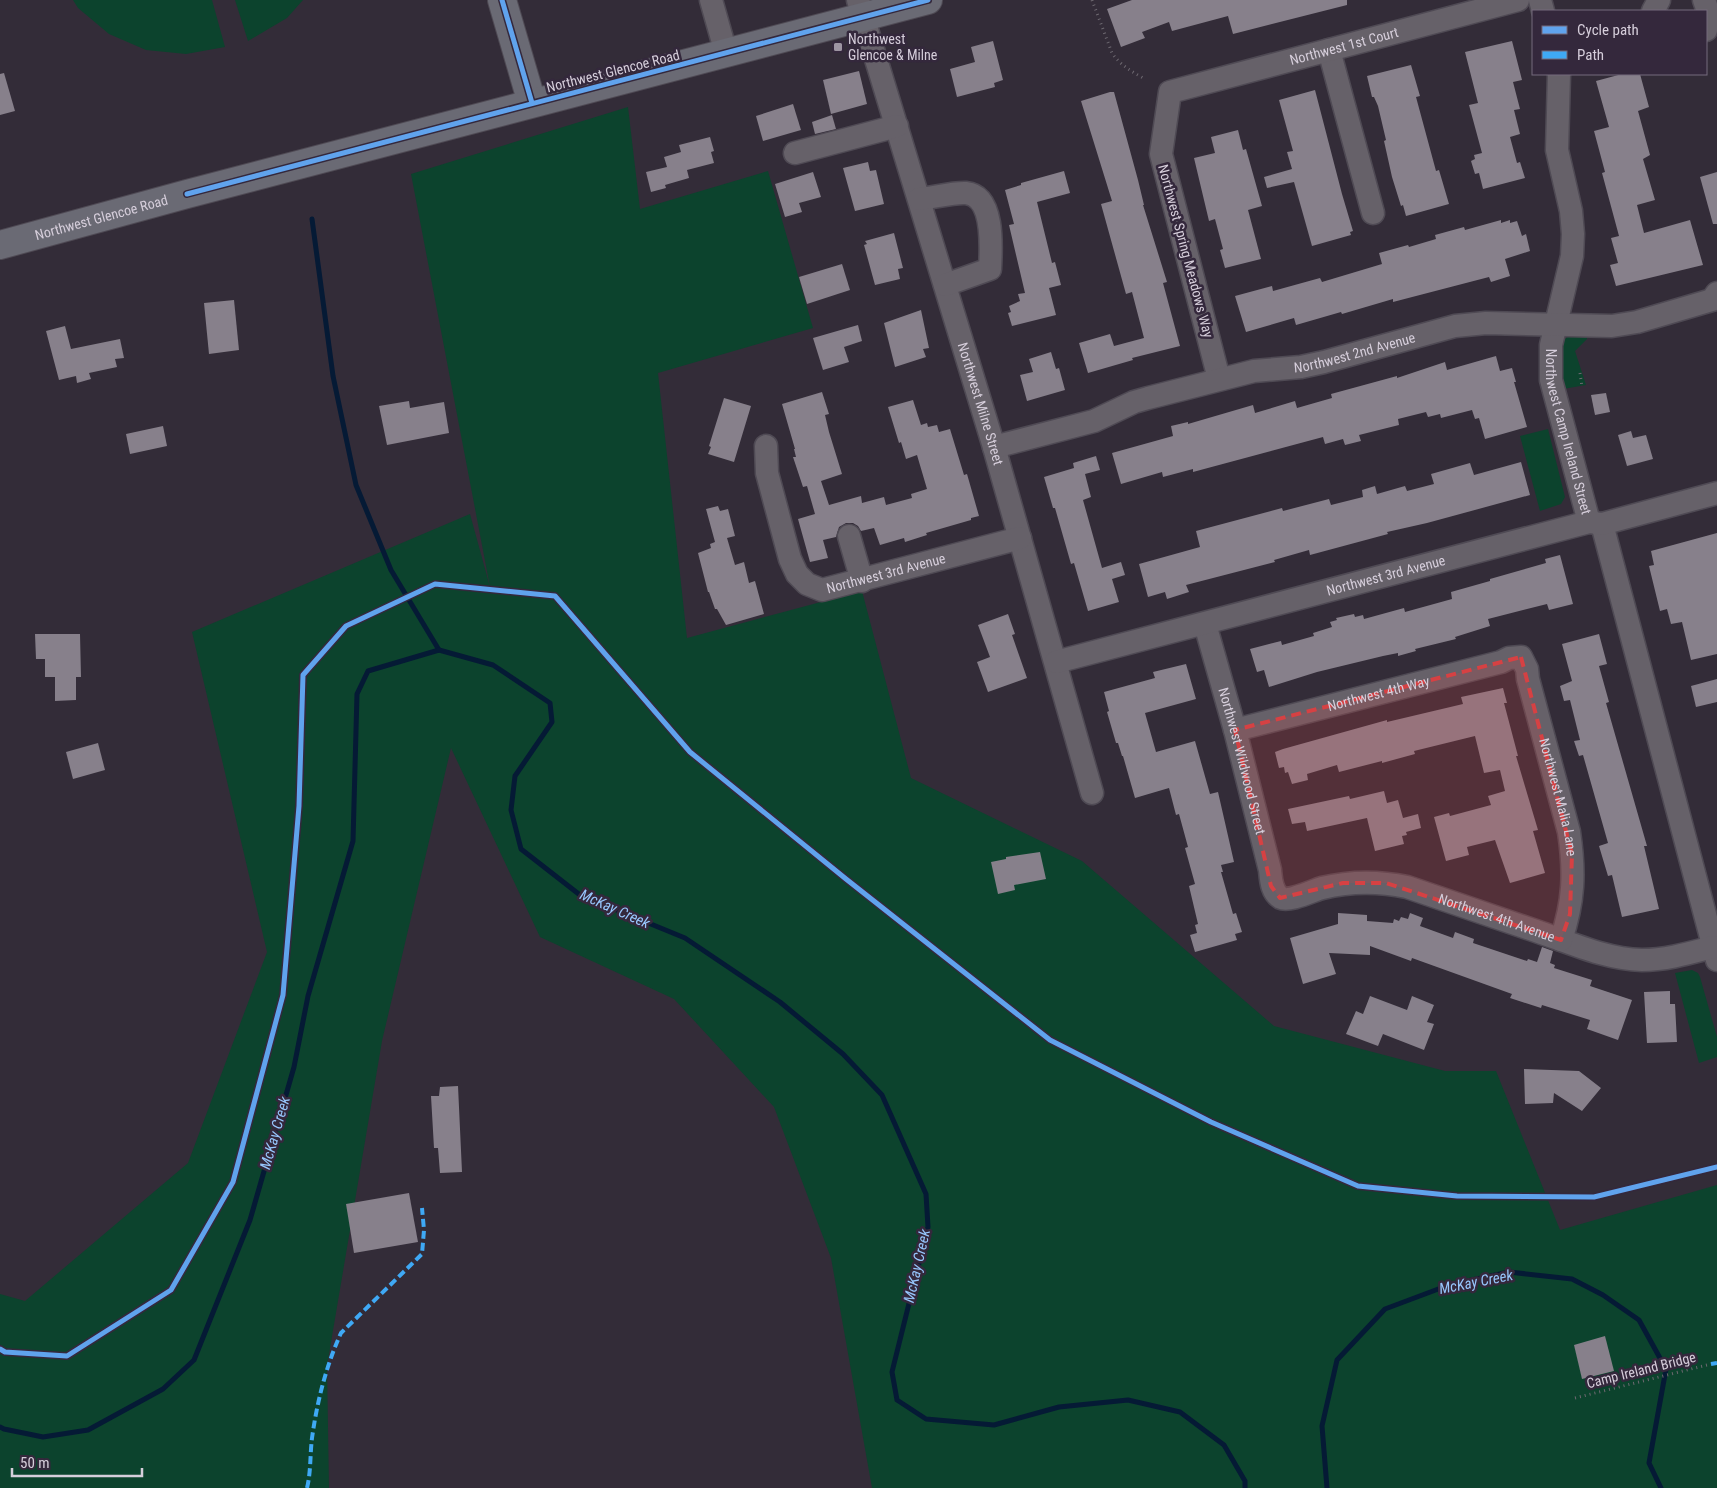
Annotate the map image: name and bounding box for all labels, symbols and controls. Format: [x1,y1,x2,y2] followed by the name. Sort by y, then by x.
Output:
[1532,10,1707,75] legend
[1577,21,1639,39] text: Cycle path
[1288,24,1400,68] street label: Northwest 1st Court
[848,31,938,63] place label: Northwest Glencoe & Milne
[832,41,844,53] marker: Northwest Glencoe & Milne
[1577,46,1604,64] text: Path
[545,47,681,95] street label: Northwest Glencoe Road
[1155,163,1217,339] street label: Northwest Spring Meadows Way
[33,192,169,243] street label: Northwest Glencoe Road
[1293,329,1417,376] street label: Northwest 2nd Avenue
[955,341,1007,467] street label: Northwest Milne Street
[1543,349,1595,516] street label: Northwest Camp Ireland Street
[825,550,948,596] street label: Northwest 3rd Avenue
[1325,552,1447,599] street label: Northwest 3rd Avenue
[1326,673,1431,714] street label: Northwest 4th Way
[1215,686,1269,836] street label: Northwest Wildwood Street
[1536,736,1580,857] street label: Northwest Malia Lane
[577,886,653,933] water label: McKay Creek
[1436,890,1558,945] street label: Northwest 4th Avenue
[256,1094,294,1171] water label: McKay Creek
[900,1227,934,1304] water label: McKay Creek
[1438,1266,1515,1298] water label: McKay Creek
[1585,1349,1698,1391] street label: Camp Ireland Bridge
[12,1446,142,1478] scale bar
[20,1454,50,1472] text: 50 m

